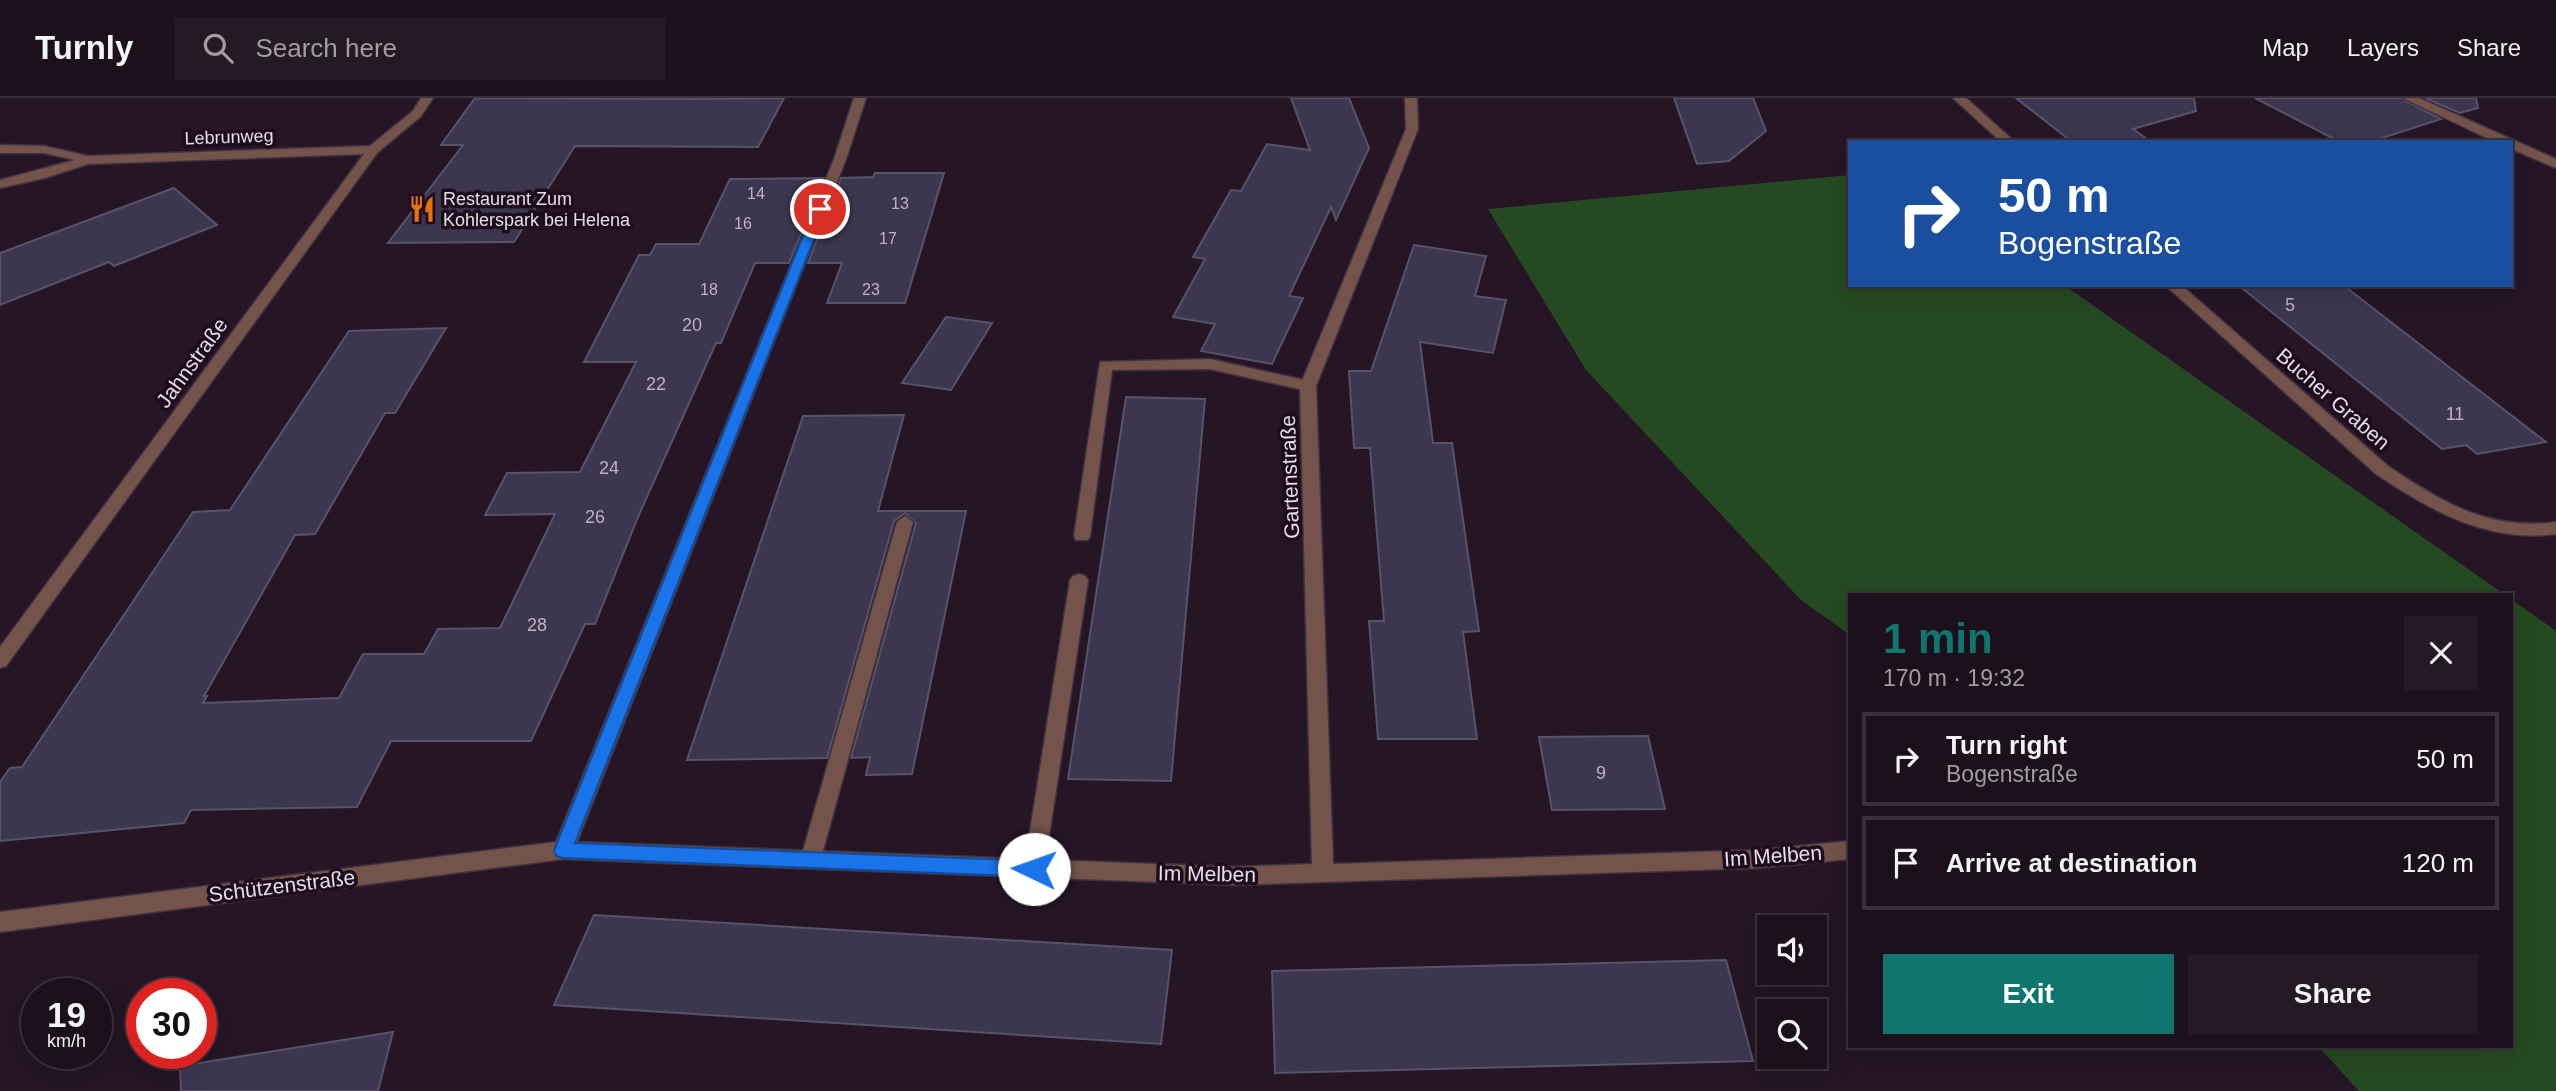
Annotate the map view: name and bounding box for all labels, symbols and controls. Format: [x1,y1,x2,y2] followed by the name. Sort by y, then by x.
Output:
[175,17,665,80] search box
[35,29,133,66] text: Turnly
[199,29,237,67] icon: search
[255,33,397,63] text: Search here
[2262,34,2309,61] text: Map
[2347,34,2419,61] text: Layers
[2457,34,2521,61] text: Share
[184,125,274,149] street label: Lebrunweg
[1883,168,1974,259] icon: right
[1998,168,2110,222] text: 50 m
[790,179,850,239] pin
[747,185,765,202] house number: 14
[443,189,631,230] place label: Restaurant Zum Kohlerspark bei Helena
[801,190,839,228] icon: arrive
[407,194,437,224] restaurant icon: Restaurant Zum Kohlerspark bei Helena
[891,195,909,212] house number: 13
[734,215,752,232] house number: 16
[1998,225,2181,261] text: Bogenstraße
[879,230,897,247] house number: 17
[700,281,718,298] house number: 18
[862,281,880,298] house number: 23
[2285,295,2295,315] house number: 5
[151,313,232,412] street label: Jahnstraße
[682,315,702,335] house number: 20
[2272,343,2395,454] street label: Bucher Graben
[646,374,666,394] house number: 22
[2446,404,2464,424] house number: 11
[1276,415,1303,539] street label: Gartenstraße
[599,458,619,478] house number: 24
[585,507,605,527] house number: 26
[527,615,547,635] house number: 28
[1883,615,1993,662] text: 1 min
[2404,616,2478,690] button: close
[1883,665,2025,691] text: 170 m · 19:32
[1946,730,2067,760] text: Turn right
[1887,740,1925,778] icon: right
[2416,744,2474,774] text: 50 m
[1946,761,2078,787] text: Bogenstraße
[1596,763,1606,783] house number: 9
[997,832,1071,906] position arrow
[1723,841,1823,870] street label: Im Melben
[1887,844,1925,882] icon: arrive
[1946,848,2197,878] text: Arrive at destination
[2402,848,2474,878] text: 120 m
[1158,861,1256,886] street label: Im Melben
[208,865,356,906] street label: Schützenstraße
[1757,915,1827,1069] map controls
[1757,915,1827,985] button: sound
[1883,954,2174,1034] button: Exit
[2188,954,2478,1034] button: Share
[126,978,217,1069] speed limit sign: 30
[47,995,86,1034] text: 19
[1757,999,1827,1069] button: search
[47,1031,86,1051] text: km/h

